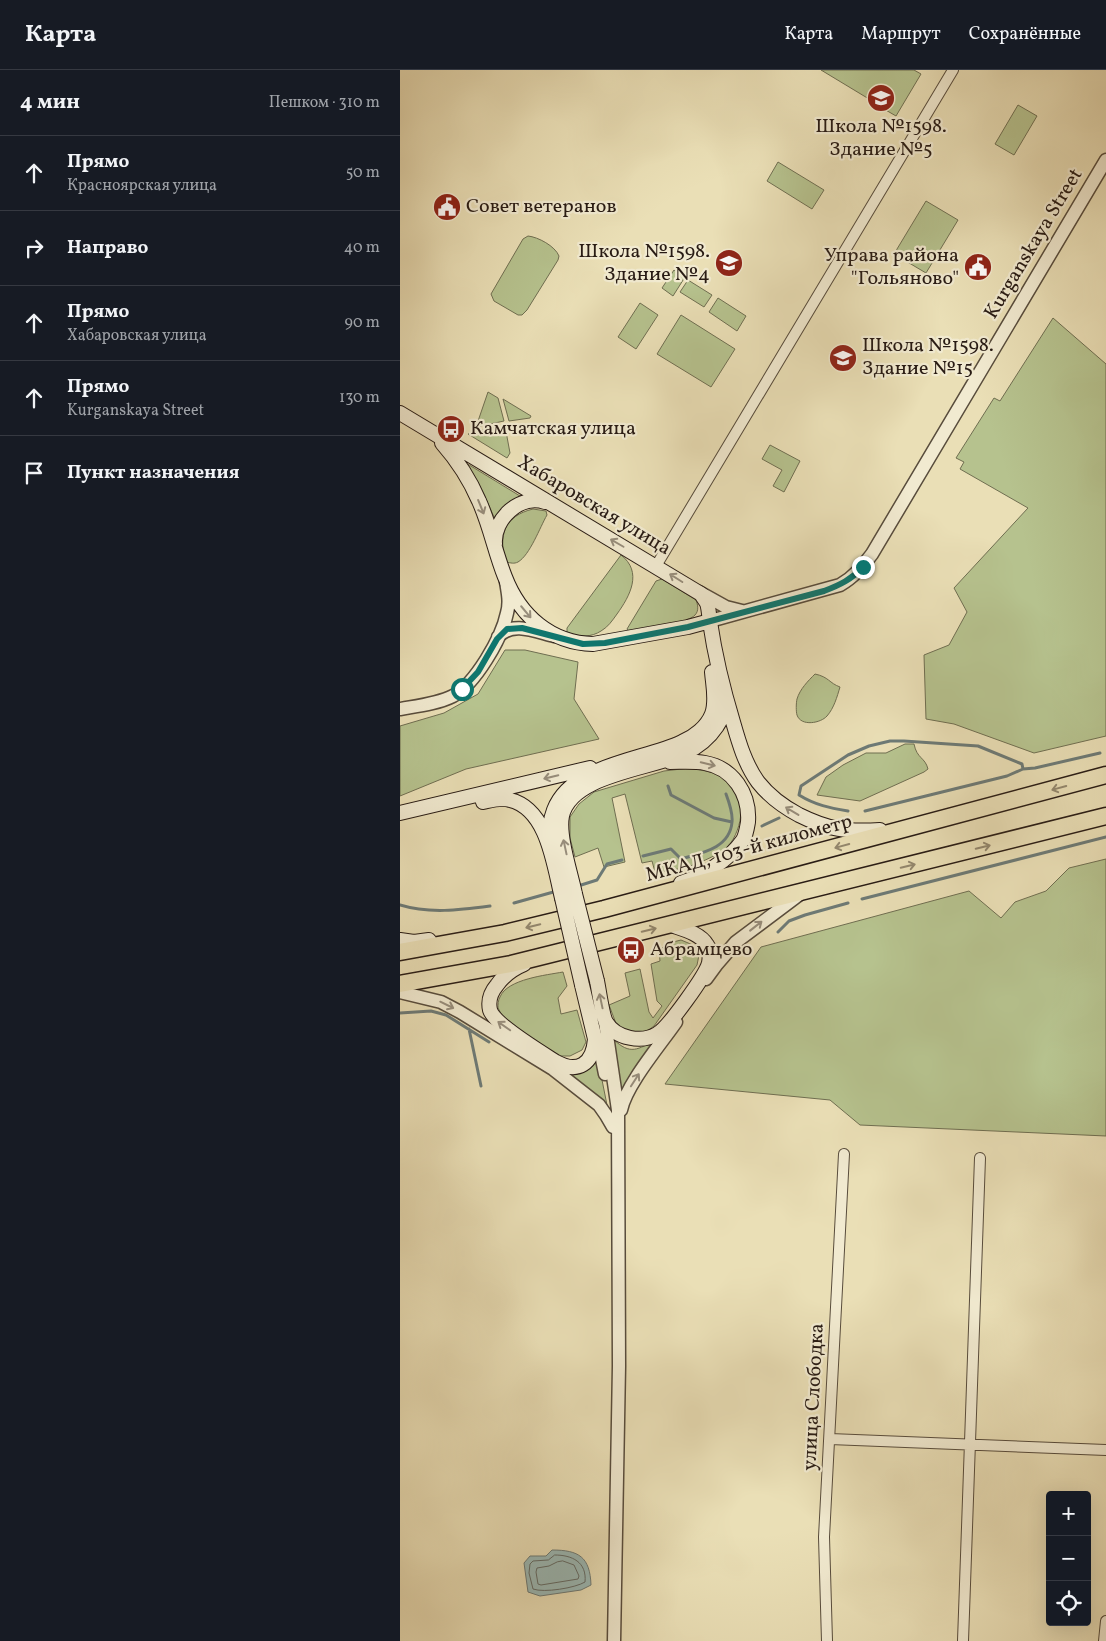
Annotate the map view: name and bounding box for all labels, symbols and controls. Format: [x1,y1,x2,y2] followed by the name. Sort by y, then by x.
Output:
[25,18,96,52] text: Карта
[784,22,833,47] text: Карта
[861,22,941,47] text: Маршрут
[969,22,1081,47] text: Сохранённые
[866,83,896,113] school or university icon: Школа №1598. Здание №5
[20,88,80,117] text: 4 мин
[269,92,380,114] text: Пешком · 310 m
[815,113,947,164] place label: Школа №1598. Здание №5
[67,149,129,175] text: Прямо
[20,159,48,187] icon: ahead
[346,162,380,184] text: 50 m
[978,163,1090,325] street label: Kurganskaya Street
[67,175,217,197] text: Красноярская улица
[432,192,462,222] public building icon: Совет ветеранов
[466,193,617,221] place label: Совет ветеранов
[20,234,48,262] icon: right
[67,235,149,261] text: Направо
[344,237,380,259] text: 40 m
[578,238,710,289] place label: Школа №1598. Здание №4
[824,242,959,293] place label: Управа района "Гольяново"
[714,248,744,278] school or university icon: Школа №1598. Здание №4
[963,252,993,282] public building icon: Управа района "Гольяново"
[67,299,129,325] text: Прямо
[20,309,48,337] icon: ahead
[344,312,380,334] text: 90 m
[67,325,207,347] text: Хабаровская улица
[862,332,994,383] place label: Школа №1598. Здание №15
[828,343,858,373] school or university icon: Школа №1598. Здание №15
[67,374,129,400] text: Прямо
[20,384,48,412] icon: ahead
[339,387,380,409] text: 130 m
[67,400,204,422] text: Kurganskaya Street
[436,414,466,444] bus stop icon: Камчатская улица
[470,415,636,443] place label: Камчатская улица
[512,449,676,563] street label: Хабаровская улица
[20,459,48,487] icon: arrive
[67,460,240,486] text: Пункт назначения
[477,499,487,514] one-way arrow
[610,537,624,547] one-way arrow
[852,556,875,579] route end
[670,573,684,583] one-way arrow
[521,605,532,618] one-way arrow
[451,678,474,701] route start
[700,760,716,769] one-way arrow
[543,773,559,782] one-way arrow
[1051,784,1067,793] one-way arrow
[785,805,799,815] one-way arrow
[643,808,855,890] street label: МКАД, 103-й километр
[559,839,569,855] one-way arrow
[835,842,851,851] one-way arrow
[974,842,990,851] one-way arrow
[900,860,916,870] one-way arrow
[750,920,763,931] one-way arrow
[525,922,541,931] one-way arrow
[640,925,656,934] one-way arrow
[616,935,646,965] bus stop icon: Абрамцево
[650,936,752,964] place label: Абрамцево
[596,994,605,1010] one-way arrow
[439,1000,454,1010] one-way arrow
[497,1021,511,1031] one-way arrow
[630,1074,640,1088] one-way arrow
[796,1323,832,1471] street label: улица Слободка
[1046,1491,1091,1626] map controls
[1046,1491,1091,1536] button: +
[1046,1536,1091,1581] button: −
[1046,1581,1091,1626] button: locate

